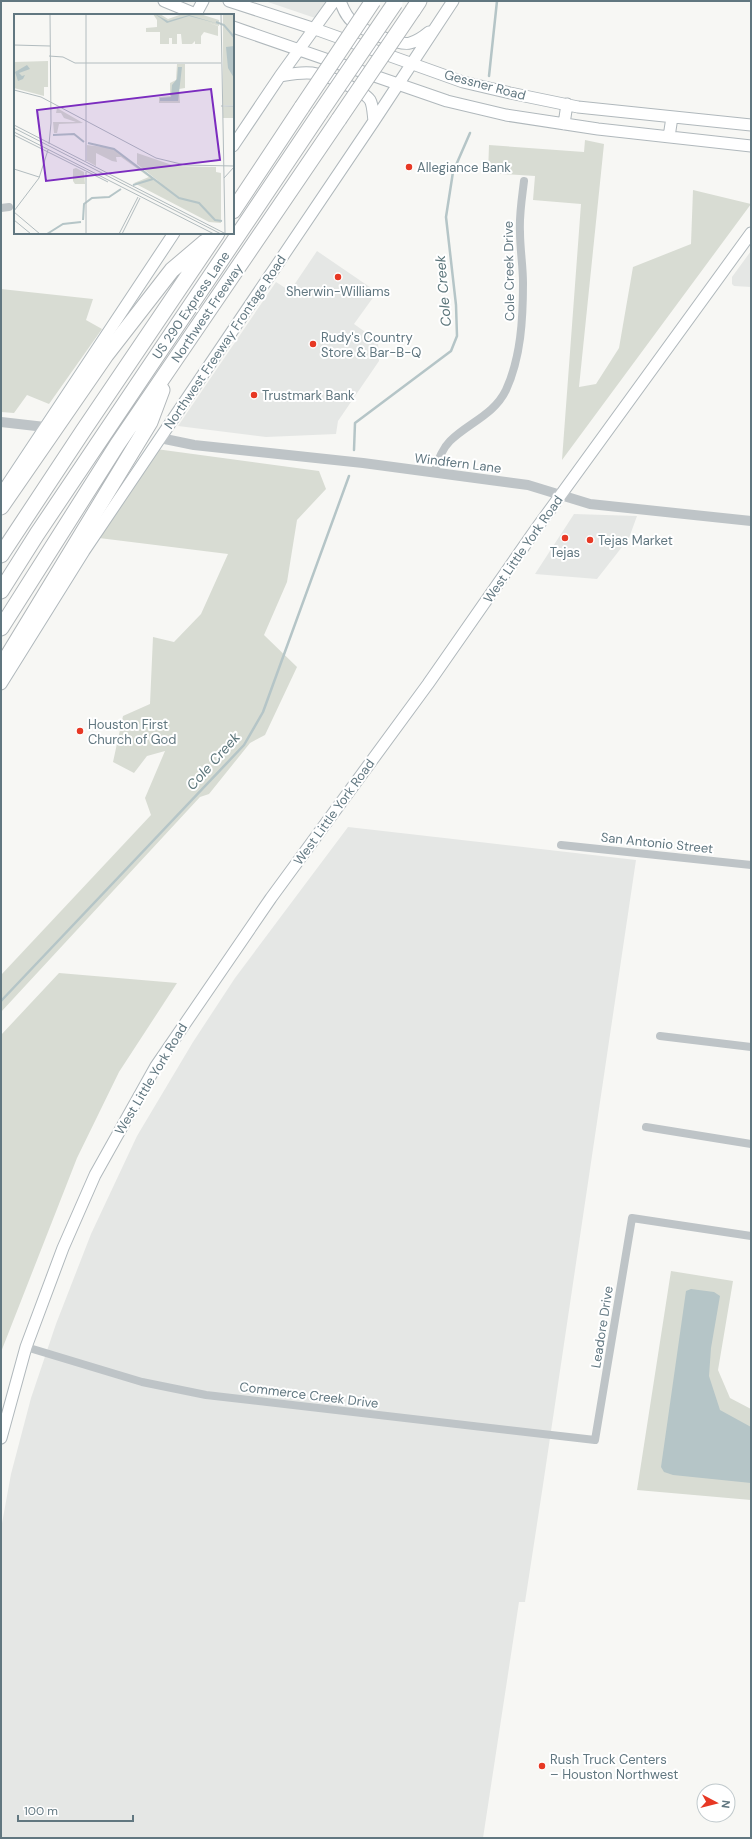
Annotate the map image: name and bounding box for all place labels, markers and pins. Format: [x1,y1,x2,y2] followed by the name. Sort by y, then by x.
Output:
[417,159,511,176] place label: Allegiance Bank
[404,162,414,172] marker: Allegiance Bank
[333,272,343,282] marker: Sherwin-Williams
[286,283,390,300] place label: Sherwin-Williams
[321,329,421,361] place label: Rudy's Country Store & Bar-B-Q
[308,339,318,349] marker: Rudy's Country Store & Bar-B-Q
[262,387,355,404] place label: Trustmark Bank
[249,390,259,400] marker: Trustmark Bank
[598,532,673,549] place label: Tejas Market
[560,533,570,543] marker: Tejas
[585,535,595,545] marker: Tejas Market
[550,544,580,561] place label: Tejas
[88,716,176,748] place label: Houston First Church of God
[75,726,85,736] marker: Houston First Church of God
[550,1751,678,1783] place label: Rush Truck Centers – Houston Northwest
[537,1761,547,1771] marker: Rush Truck Centers – Houston Northwest

